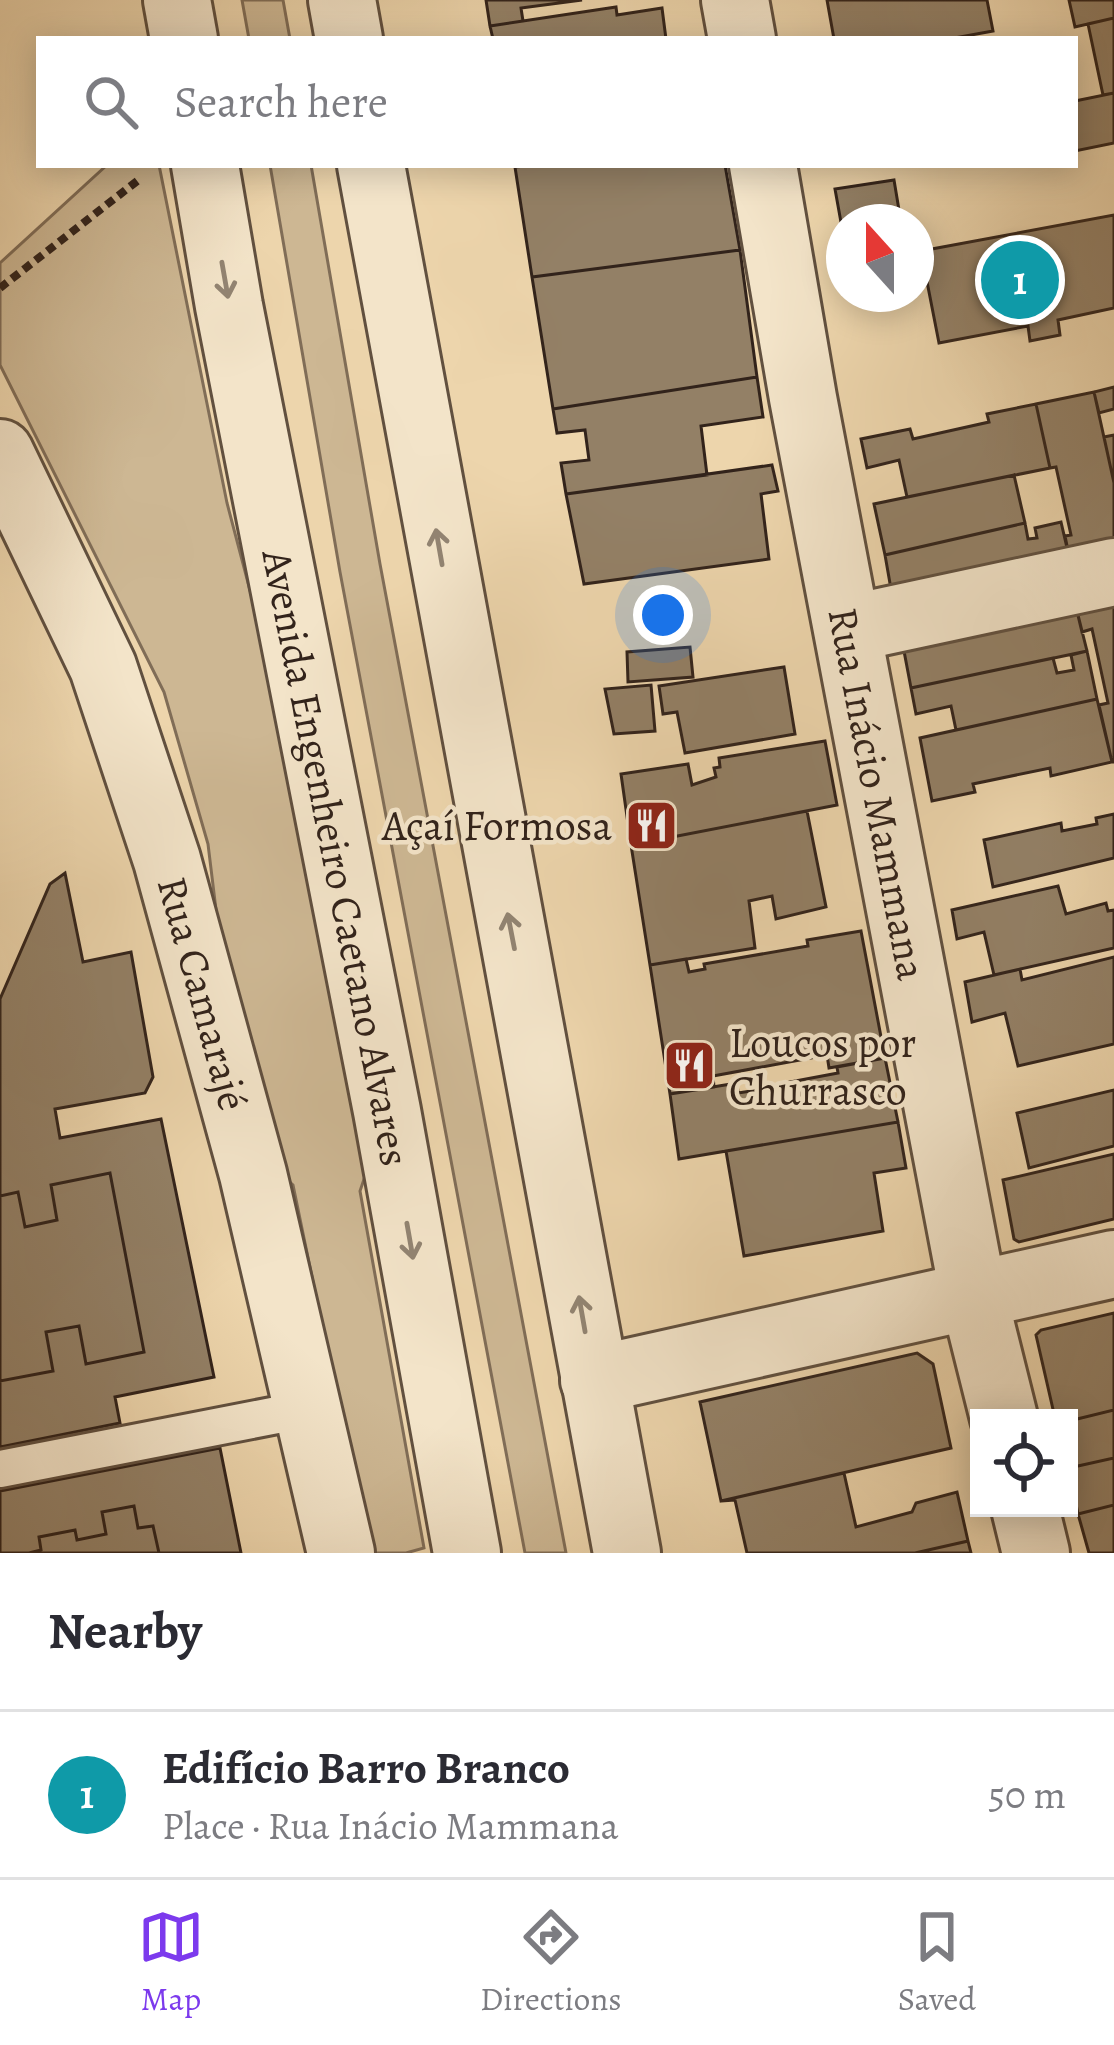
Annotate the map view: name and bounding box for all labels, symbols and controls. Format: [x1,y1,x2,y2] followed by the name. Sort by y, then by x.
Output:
[36,36,1078,168] search box
[78,69,144,135] icon: search
[174,71,388,133] text: Search here
[826,204,934,312] north arrow
[981,235,1059,325] pin: 1
[214,260,237,299] one-way arrow
[426,529,449,568] one-way arrow
[249,543,425,1170] street label: Avenida Engenheiro Caetano Alvares
[633,585,693,645] your location
[815,602,942,985] street label: Rua Inácio Mammana
[381,797,612,854] place label: Açaí Formosa
[623,797,679,853] restaurant icon: Açaí Formosa
[144,870,263,1117] street label: Rua Camarajé
[499,912,521,951] one-way arrow
[729,1014,916,1119] place label: Loucos por Churrasco
[662,1038,718,1094] restaurant icon: Loucos por Churrasco
[400,1220,423,1259] one-way arrow
[570,1296,592,1335] one-way arrow
[970,1409,1078,1517] map controls
[970,1409,1078,1517] button: locate
[48,1596,202,1666] text: Nearby
[162,1737,570,1799] text: Edifício Barro Branco
[80,1768,94,1821] text: 1
[988,1768,1066,1821] text: 50 m
[162,1799,619,1852] text: Place · Rua Inácio Mammana
[138,1904,204,2021] tab: Map
[480,1904,622,2021] tab: Directions
[898,1904,976,2021] tab: Saved

